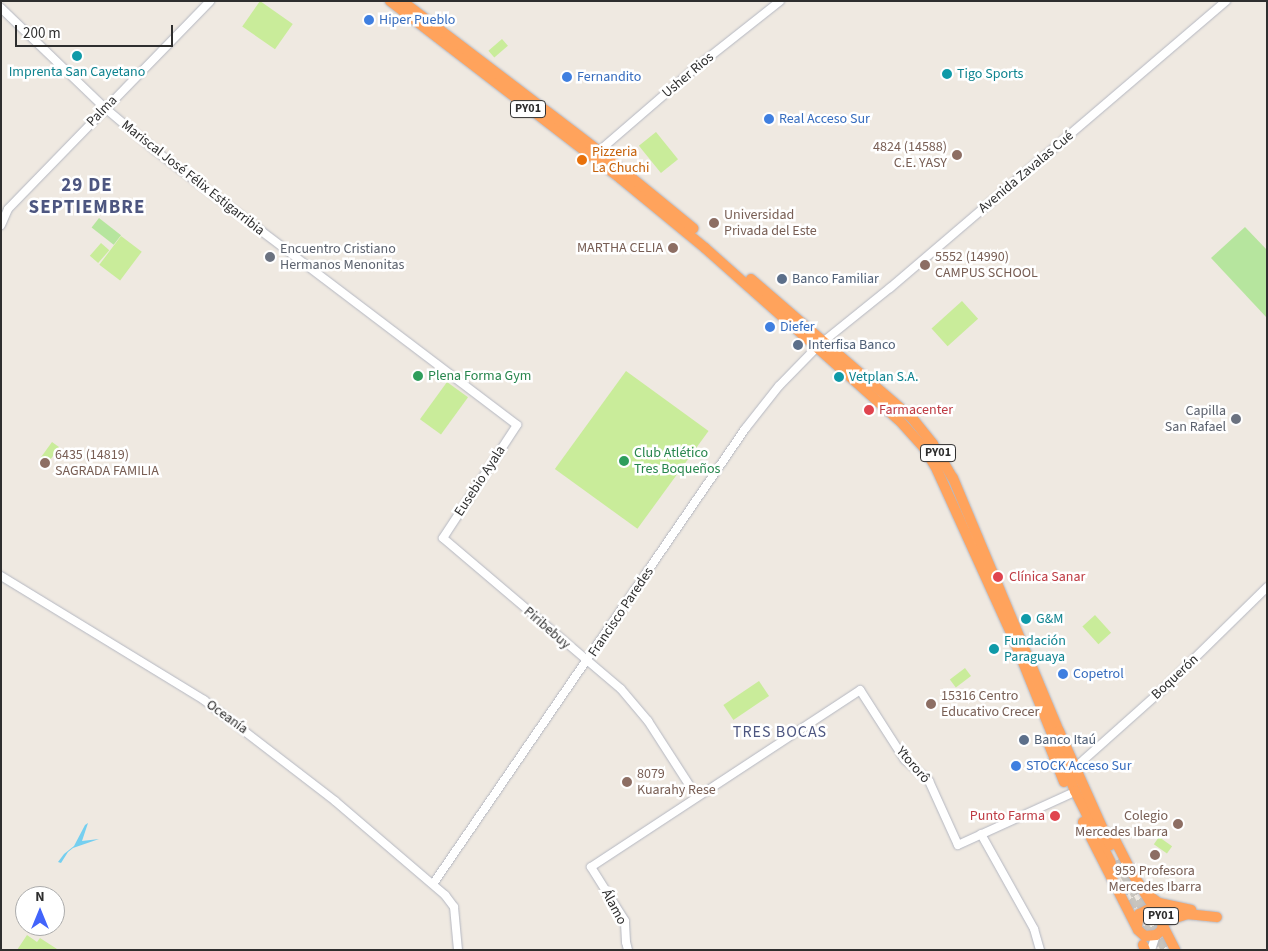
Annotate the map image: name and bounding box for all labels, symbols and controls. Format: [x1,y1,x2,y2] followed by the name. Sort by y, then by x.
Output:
[379,12,455,28] place label: Hiper Pueblo
[363,14,375,26] marker: Hiper Pueblo
[18,15,175,47] scale bar
[23,23,61,44] text: 200 m
[659,49,717,101] street label: Usher Rios
[71,50,83,62] marker: Imprenta San Cayetano
[9,64,145,80] place label: Imprenta San Cayetano
[957,66,1023,82] place label: Tigo Sports
[941,68,953,80] marker: Tigo Sports
[577,69,641,85] place label: Fernandito
[561,71,573,83] marker: Fernandito
[83,92,121,130] street label: Palma
[509,100,547,118] road number: PY01
[779,111,870,127] place label: Real Acceso Sur
[763,113,775,125] marker: Real Acceso Sur
[118,117,268,239] street label: Mariscal José Félix Estigarribia
[975,127,1077,217] street label: Avenida Zavalas Cué
[873,139,947,172] place label: 4824 (14588) C.E. YASY
[592,144,649,176] place label: Pizzeria La Chuchi
[951,149,963,161] marker: 4824 (14588) C.E. YASY
[576,154,588,166] marker: Pizzeria La Chuchi
[27,175,147,219] district label: 29 DE SEPTIEMBRE
[724,207,817,240] place label: Universidad Privada del Este
[708,217,720,229] marker: Universidad Privada del Este
[577,240,663,256] place label: MARTHA CELIA
[280,241,404,274] place label: Encuentro Cristiano Hermanos Menonitas
[667,242,679,254] marker: MARTHA CELIA
[935,249,1038,282] place label: 5552 (14990) CAMPUS SCHOOL
[264,251,276,263] marker: Encuentro Cristiano Hermanos Menonitas
[919,259,931,271] marker: 5552 (14990) CAMPUS SCHOOL
[792,271,879,287] place label: Banco Familiar
[776,273,788,285] marker: Banco Familiar
[780,319,815,335] place label: Diefer
[764,321,776,333] marker: Diefer
[808,337,896,353] place label: Interfisa Banco
[792,339,804,351] marker: Interfisa Banco
[428,368,531,384] place label: Plena Forma Gym
[849,369,918,385] place label: Vetplan S.A.
[412,370,424,382] marker: Plena Forma Gym
[833,371,845,383] marker: Vetplan S.A.
[879,402,953,418] place label: Farmacenter
[1165,403,1226,436] place label: Capilla San Rafael
[863,404,875,416] marker: Farmacenter
[1230,413,1242,425] marker: Capilla San Rafael
[451,443,509,519] street label: Eusebio Ayala
[919,443,957,462] road number: PY01
[634,445,720,478] place label: Club Atlético Tres Boqueños
[55,447,159,480] place label: 6435 (14819) SAGRADA FAMILIA
[618,455,630,467] marker: Club Atlético Tres Boqueños
[39,457,51,469] marker: 6435 (14819) SAGRADA FAMILIA
[585,564,657,660] street label: Francisco Paredes
[1009,569,1085,585] place label: Clínica Sanar
[991,570,1005,584] marker: Clínica Sanar
[520,603,574,653] street label: Piribebuy
[1036,611,1063,627] place label: G&M
[1020,613,1032,625] marker: G&M
[1004,633,1066,666] place label: Fundación Paraguaya
[988,643,1000,655] marker: Fundación Paraguaya
[1148,651,1202,703] street label: Boquerón
[1073,666,1124,682] place label: Copetrol
[1057,668,1069,680] marker: Copetrol
[941,688,1039,720] place label: 15316 Centro Educativo Crecer
[203,696,251,738] street label: Oceanía
[925,698,937,710] marker: 15316 Centro Educativo Crecer
[732,722,828,742] district label: TRES BOCAS
[1034,732,1096,748] place label: Banco Itaú
[1018,734,1030,746] marker: Banco Itaú
[893,743,933,787] street label: Ytororô
[1026,758,1131,774] place label: STOCK Acceso Sur
[1010,760,1022,772] marker: STOCK Acceso Sur
[637,766,716,799] place label: 8079 Kuarahy Rese
[621,776,633,788] marker: 8079 Kuarahy Rese
[970,808,1045,824] place label: Punto Farma
[1075,808,1168,840] place label: Colegio Mercedes Ibarra
[1049,810,1061,822] marker: Punto Farma
[1172,818,1184,830] marker: Colegio Mercedes Ibarra
[1149,849,1161,861] marker: 959 Profesora Mercedes Ibarra
[1109,863,1201,896] place label: 959 Profesora Mercedes Ibarra
[15,886,65,936] north arrow
[35,887,45,907] text: N
[598,887,630,927] street label: Álamo
[1142,906,1180,926] road number: PY01

